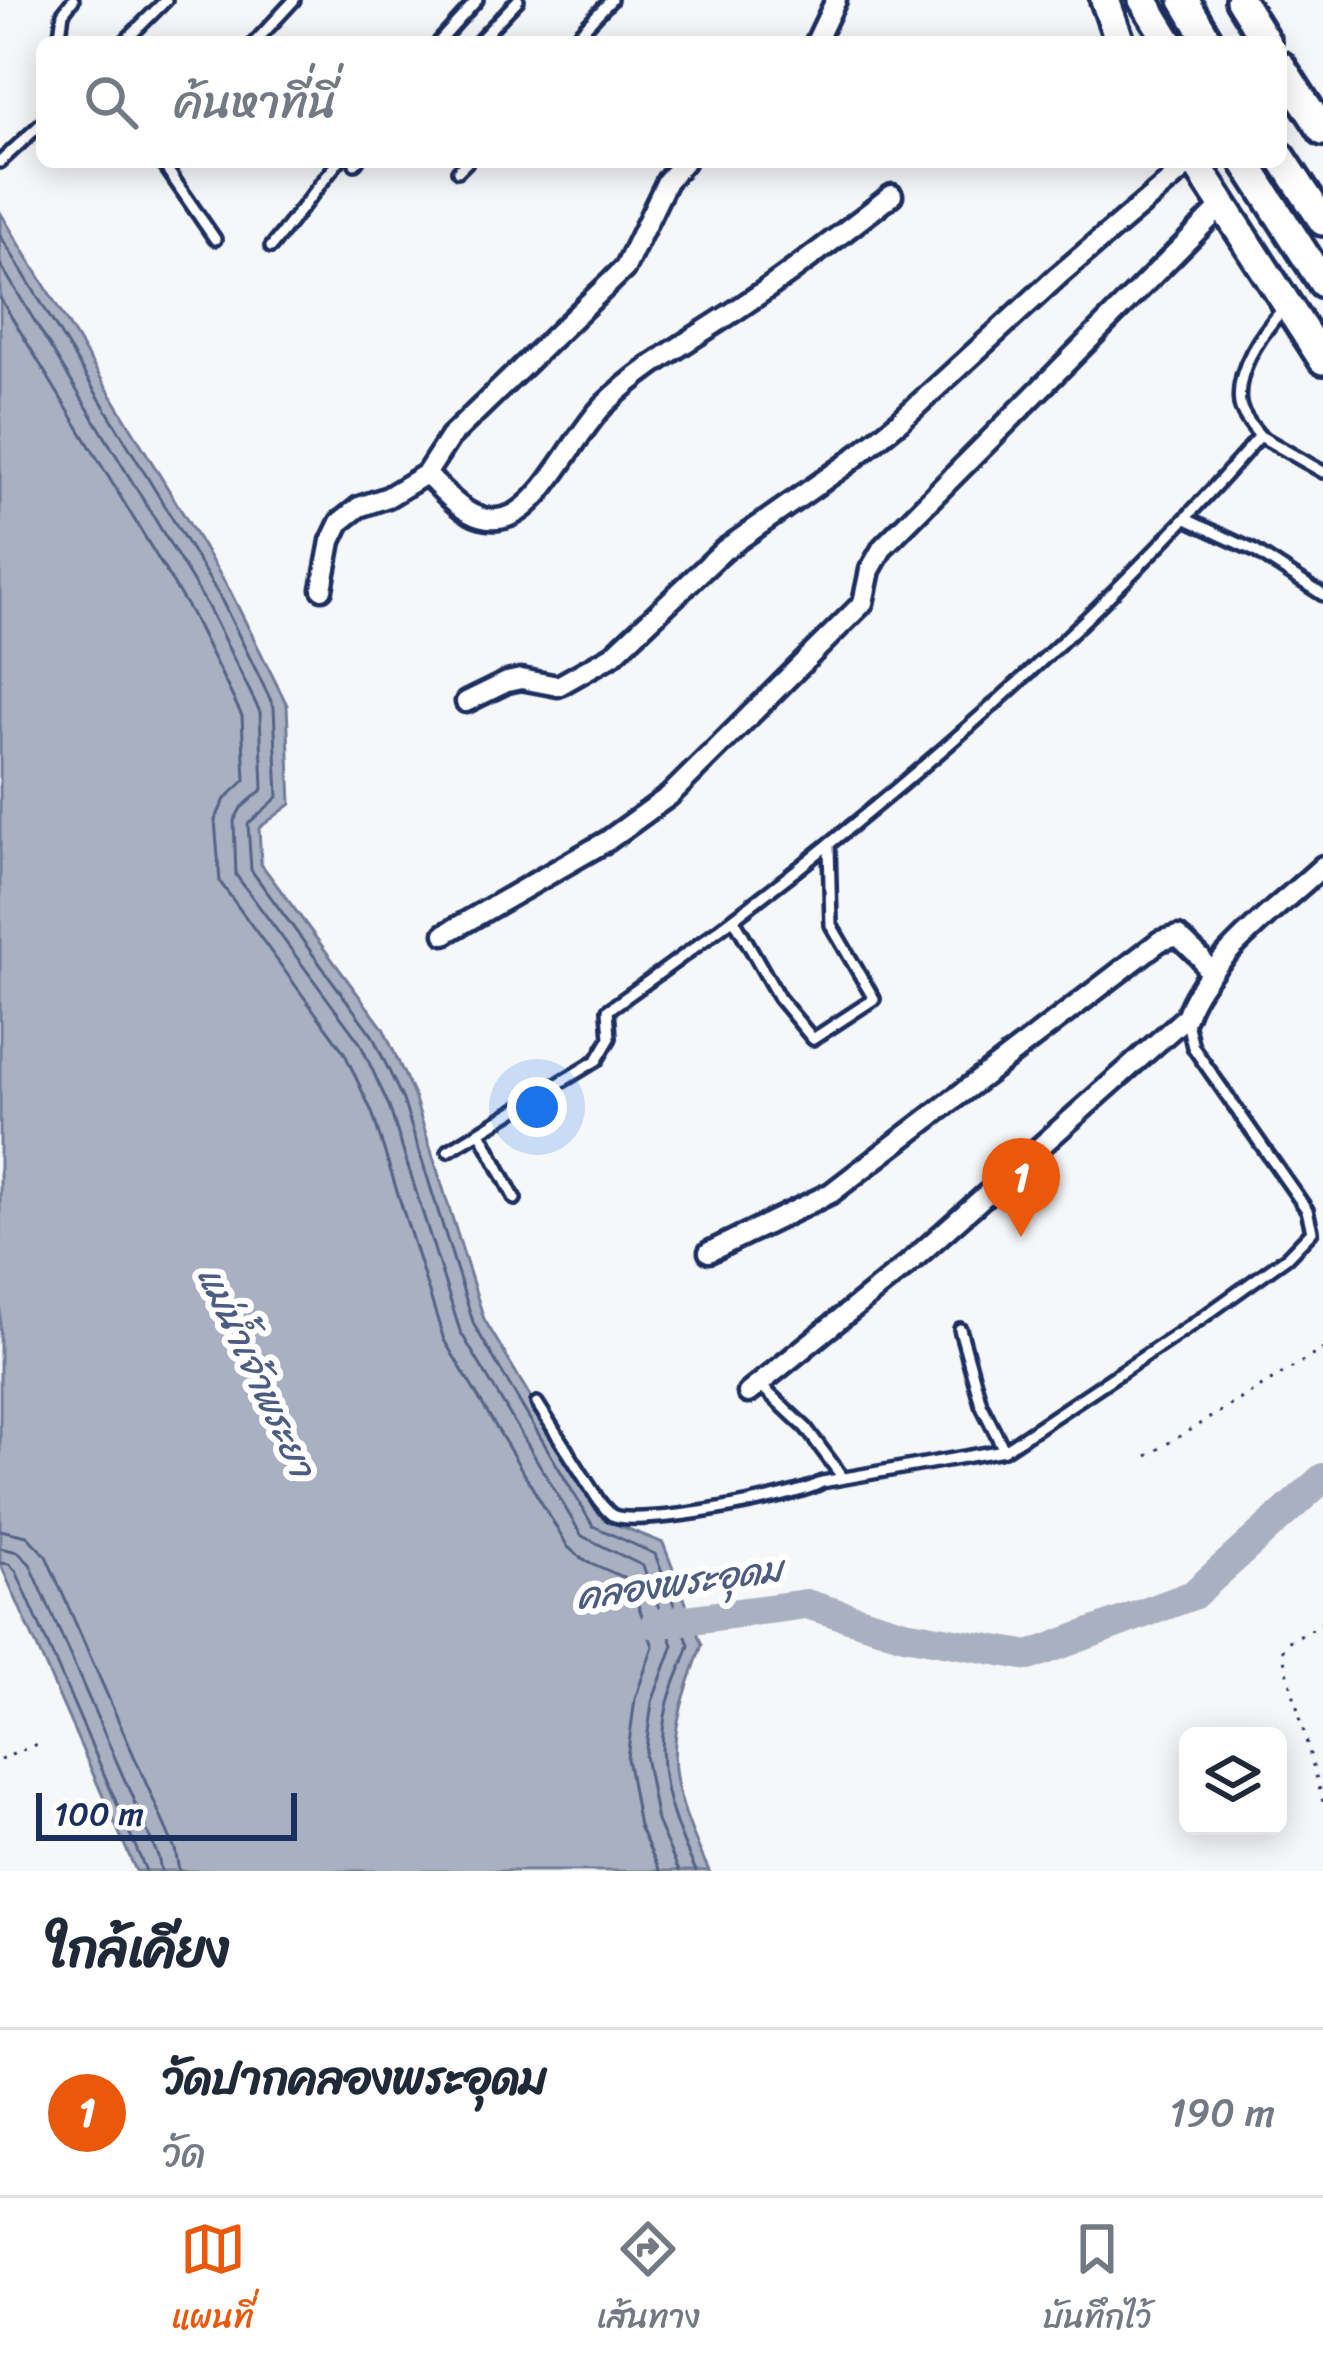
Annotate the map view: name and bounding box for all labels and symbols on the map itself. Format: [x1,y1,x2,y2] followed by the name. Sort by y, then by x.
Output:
[507,1077,567,1137] your location
[982,1138,1060,1237] pin: 1
[179,1255,334,1490] water label: แม่น้ำเจ้าพระยา
[572,1536,791,1629] water label: คลองพระอุดม
[36,1787,297,1840] scale bar

